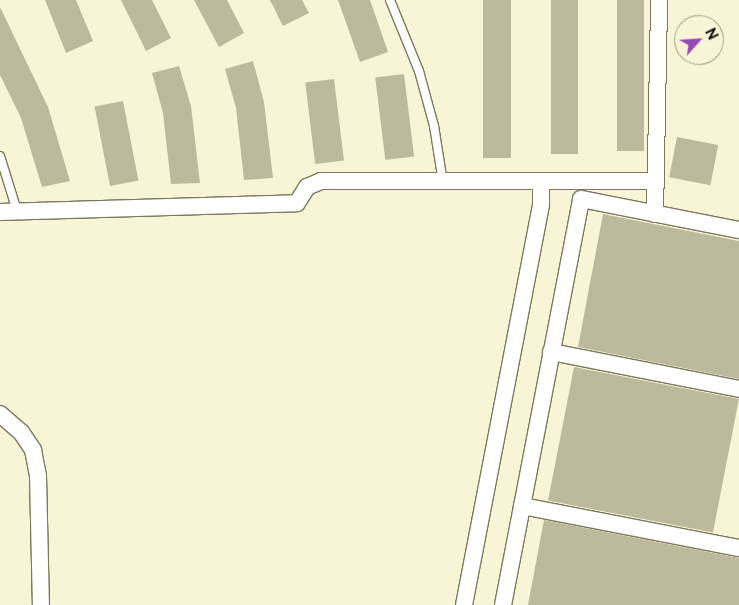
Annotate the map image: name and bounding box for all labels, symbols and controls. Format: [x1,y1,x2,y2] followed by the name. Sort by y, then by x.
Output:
[674,15,724,65] north arrow
[702,26,721,42] text: N

